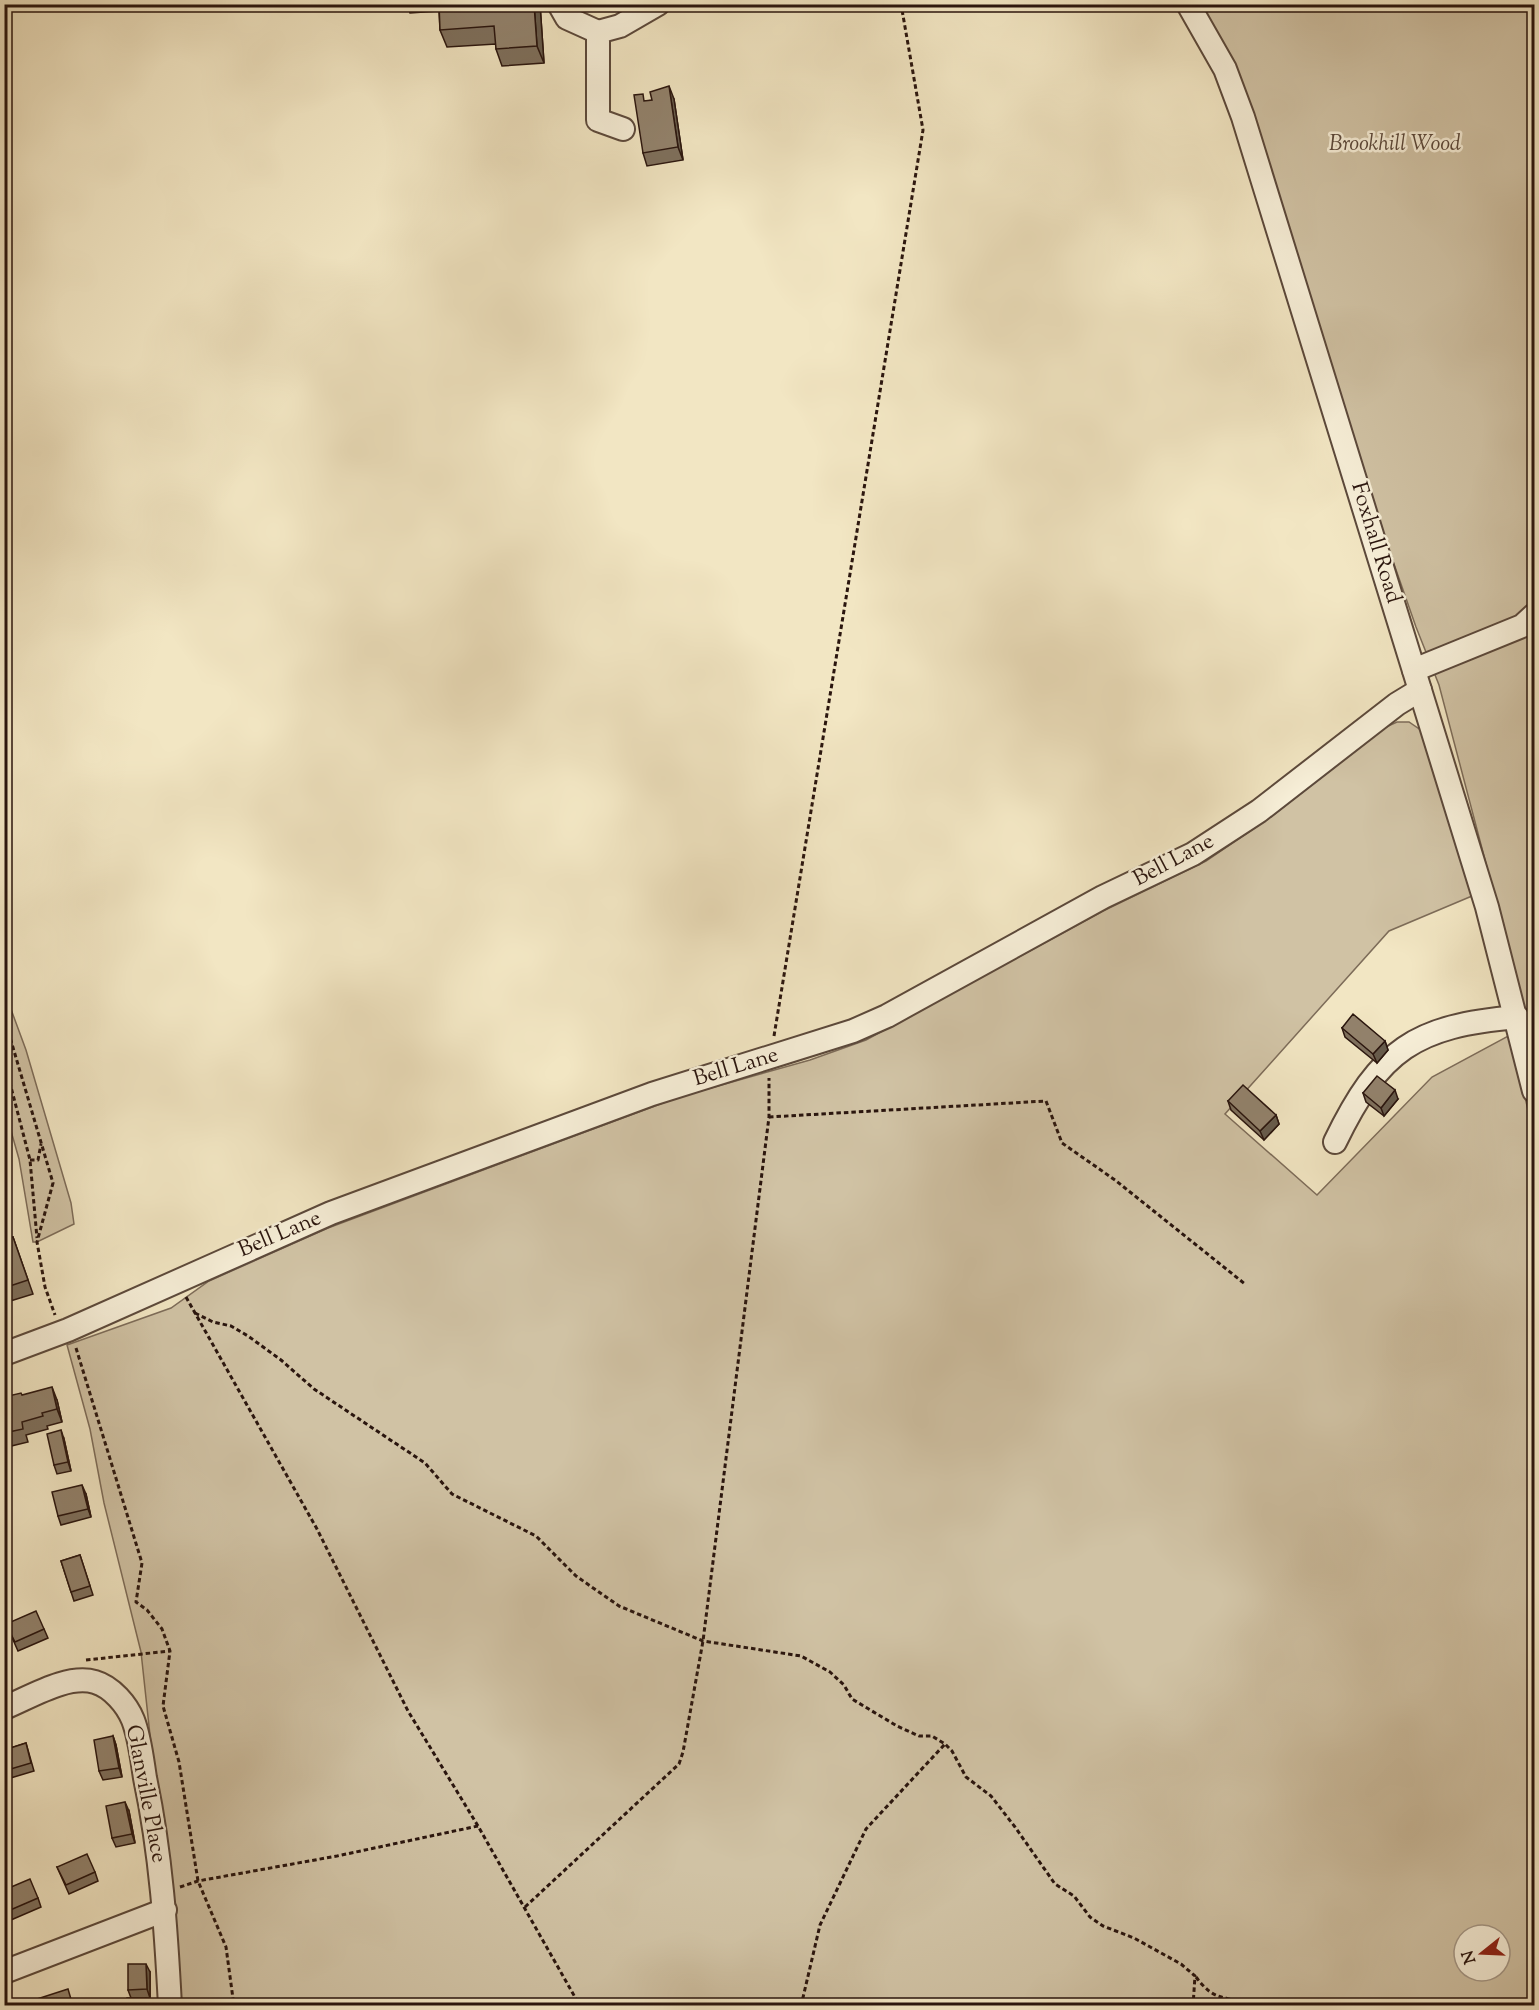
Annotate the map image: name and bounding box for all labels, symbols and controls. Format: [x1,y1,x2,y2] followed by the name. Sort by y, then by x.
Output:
[1329,129,1461,161] park label: Brookhill Wood
[1341,478,1409,608] street label: Foxhall Road
[1128,826,1220,896] street label: Bell Lane
[690,1040,782,1096] street label: Bell Lane
[234,1203,326,1267] street label: Bell Lane
[116,1722,174,1866] street label: Glanville Place
[1452,1923,1512,1983] north arrow
[1457,1947,1483,1966] text: N

